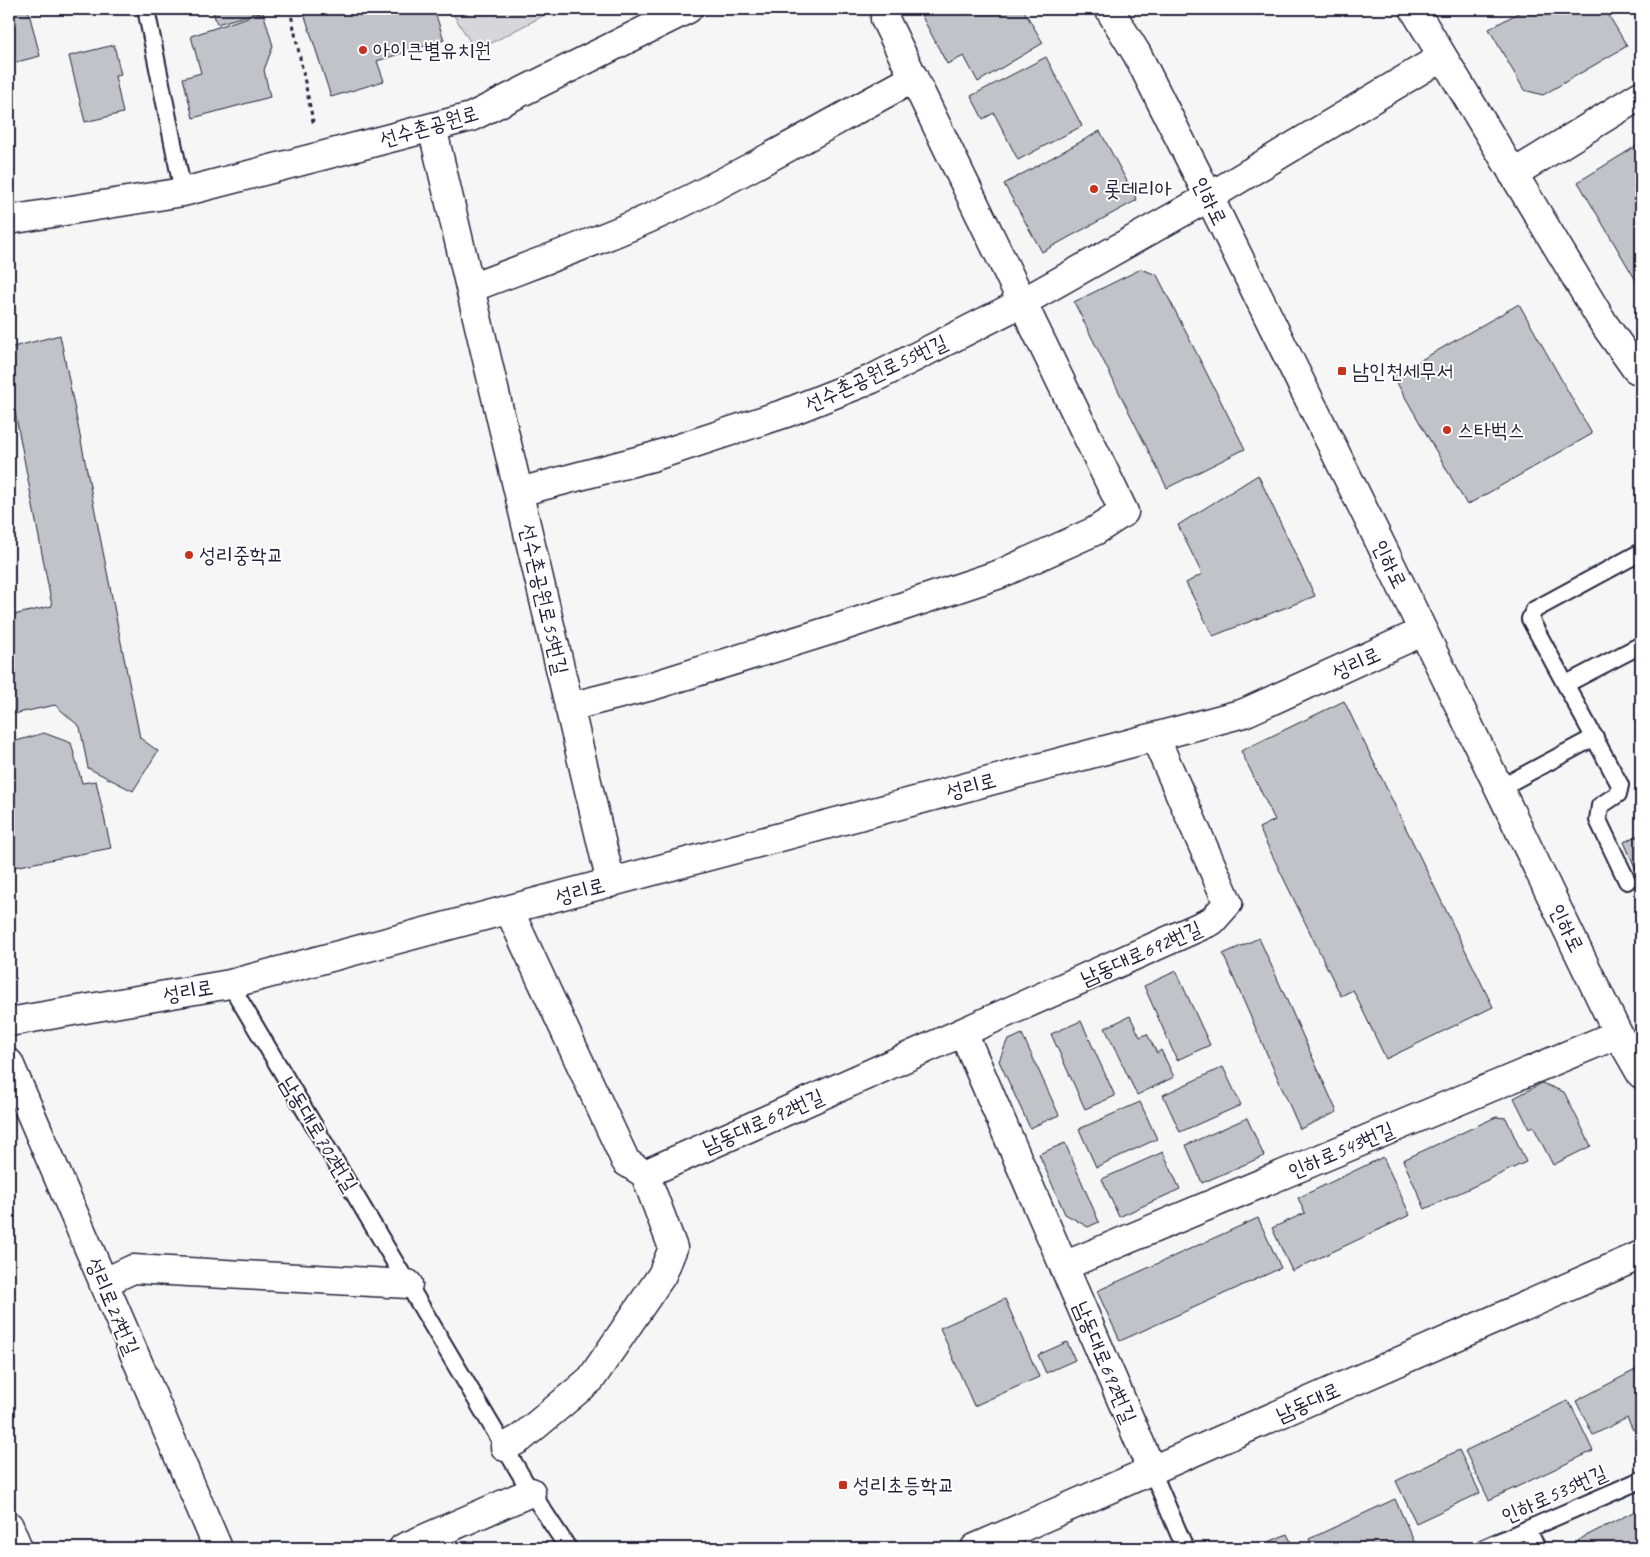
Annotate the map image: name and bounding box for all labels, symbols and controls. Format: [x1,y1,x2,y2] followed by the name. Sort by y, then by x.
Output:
[373,37,491,63] place label: 아이큰별유치원
[357,44,369,56] marker: 아이큰별유치원
[377,100,481,152] street label: 선수촌공원로
[1187,173,1233,229] street label: 인하로
[1104,176,1172,202] place label: 롯데리아
[1088,183,1100,195] marker: 롯데리아
[801,329,951,417] street label: 선수촌공원로55번길
[1352,358,1453,384] place label: 남인천세무서
[1336,365,1348,377] marker: 남인천세무서
[1457,417,1525,443] place label: 스타벅스
[1441,424,1453,436] marker: 스타벅스
[514,521,574,677] street label: 선수촌공원로55번길
[1367,536,1413,592] street label: 인하로
[199,542,284,568] place label: 성리중학교
[183,549,195,561] marker: 성리중학교
[1328,641,1384,685] street label: 성리로
[943,767,999,805] street label: 성리로
[552,872,608,910] street label: 성리로
[1544,900,1590,956] street label: 인하로
[1076,915,1206,991] street label: 남동대로692번길
[161,974,215,1008] street label: 성리로
[274,1072,364,1196] street label: 남동대로702번길
[698,1083,828,1159] street label: 남동대로692번길
[1284,1116,1398,1184] street label: 인하로543번길
[81,1253,145,1359] street label: 성리로27번길
[1068,1297,1142,1427] street label: 남동대로692번길
[1272,1376,1344,1428] street label: 남동대로
[1497,1459,1611,1529] street label: 인하로535번길
[853,1472,954,1498] place label: 성리초등학교
[837,1479,849,1491] marker: 성리초등학교

